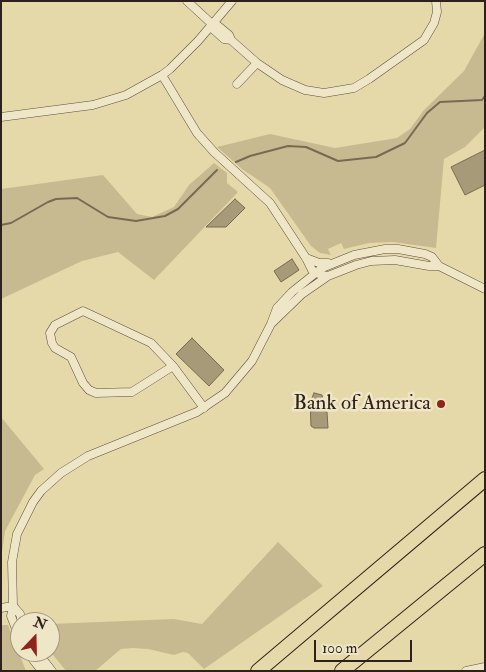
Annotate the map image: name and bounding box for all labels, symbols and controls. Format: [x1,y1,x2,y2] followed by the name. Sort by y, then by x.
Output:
[293,391,431,417] place label: Bank of America
[435,398,447,410] marker: Bank of America
[10,612,60,662] north arrow
[31,613,49,634] text: N
[316,630,414,662] scale bar
[322,639,357,658] text: 100 m

